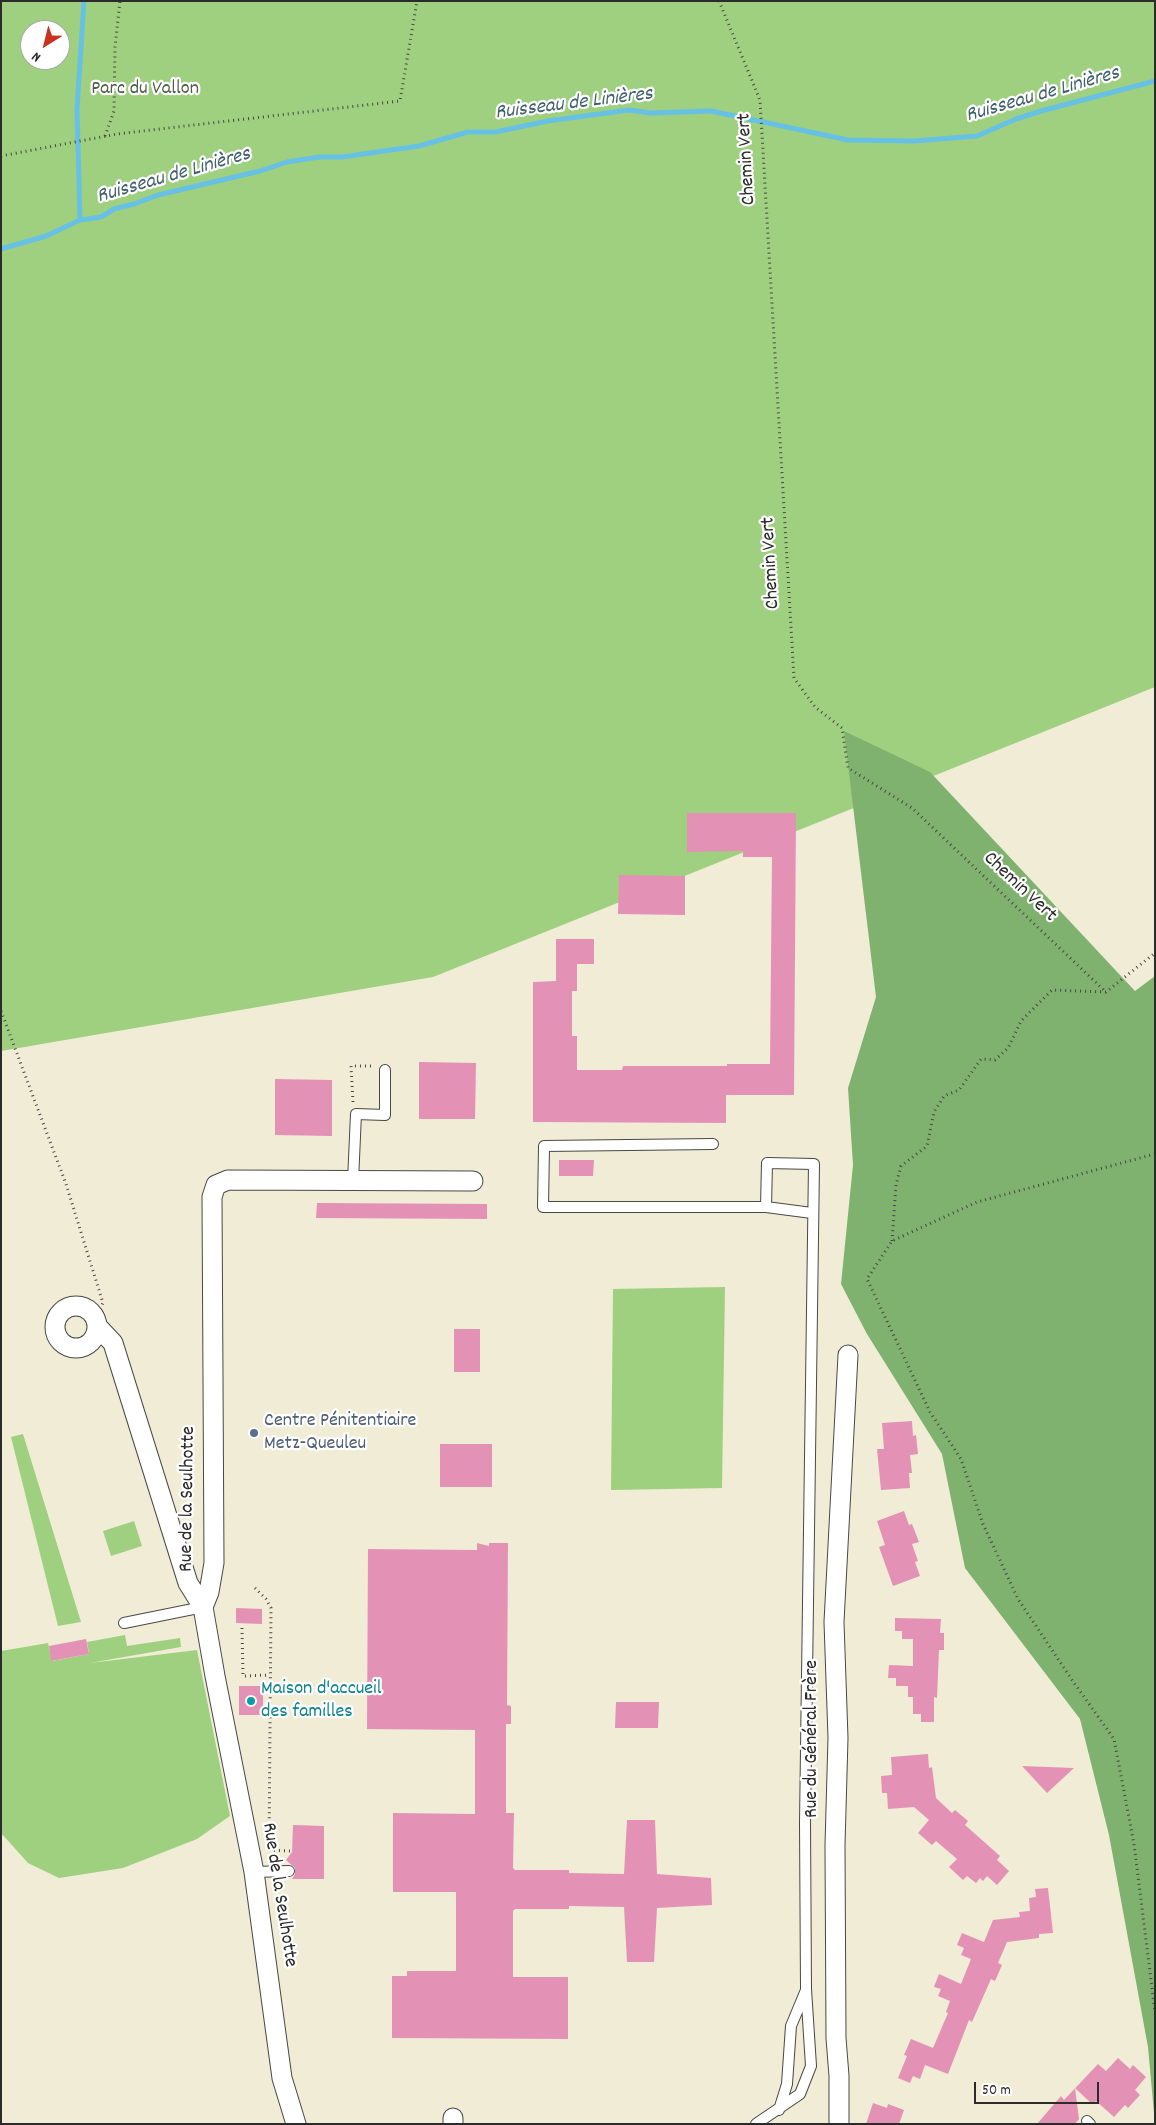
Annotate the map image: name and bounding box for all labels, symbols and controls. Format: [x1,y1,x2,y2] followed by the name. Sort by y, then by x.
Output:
[20,20,70,70] north arrow
[28,46,45,66] text: N
[963,62,1123,130] water label: Ruisseau de Linières
[91,78,199,102] park label: Parc du Vallon
[494,83,654,127] water label: Ruisseau de Linières
[734,112,762,206] street label: Chemin Vert
[94,143,254,211] water label: Ruisseau de Linières
[758,516,786,610] street label: Chemin Vert
[977,848,1061,928] street label: Chemin Vert
[264,1410,416,1457] place label: Centre Pénitentiaire Metz-Queuleu
[176,1426,202,1572] street label: Rue de la Seulhotte
[248,1427,260,1439] marker: Centre Pénitentiaire Metz-Queuleu
[801,1660,825,1818] street label: Rue du Général Frère
[261,1678,382,1725] place label: Maison d'accueil des familles
[245,1695,257,1707] marker: Maison d'accueil des familles
[255,1821,301,1969] street label: Rue de la Seulhotte
[976,2072,1101,2104] scale bar
[982,2080,1011,2102] text: 50 m

